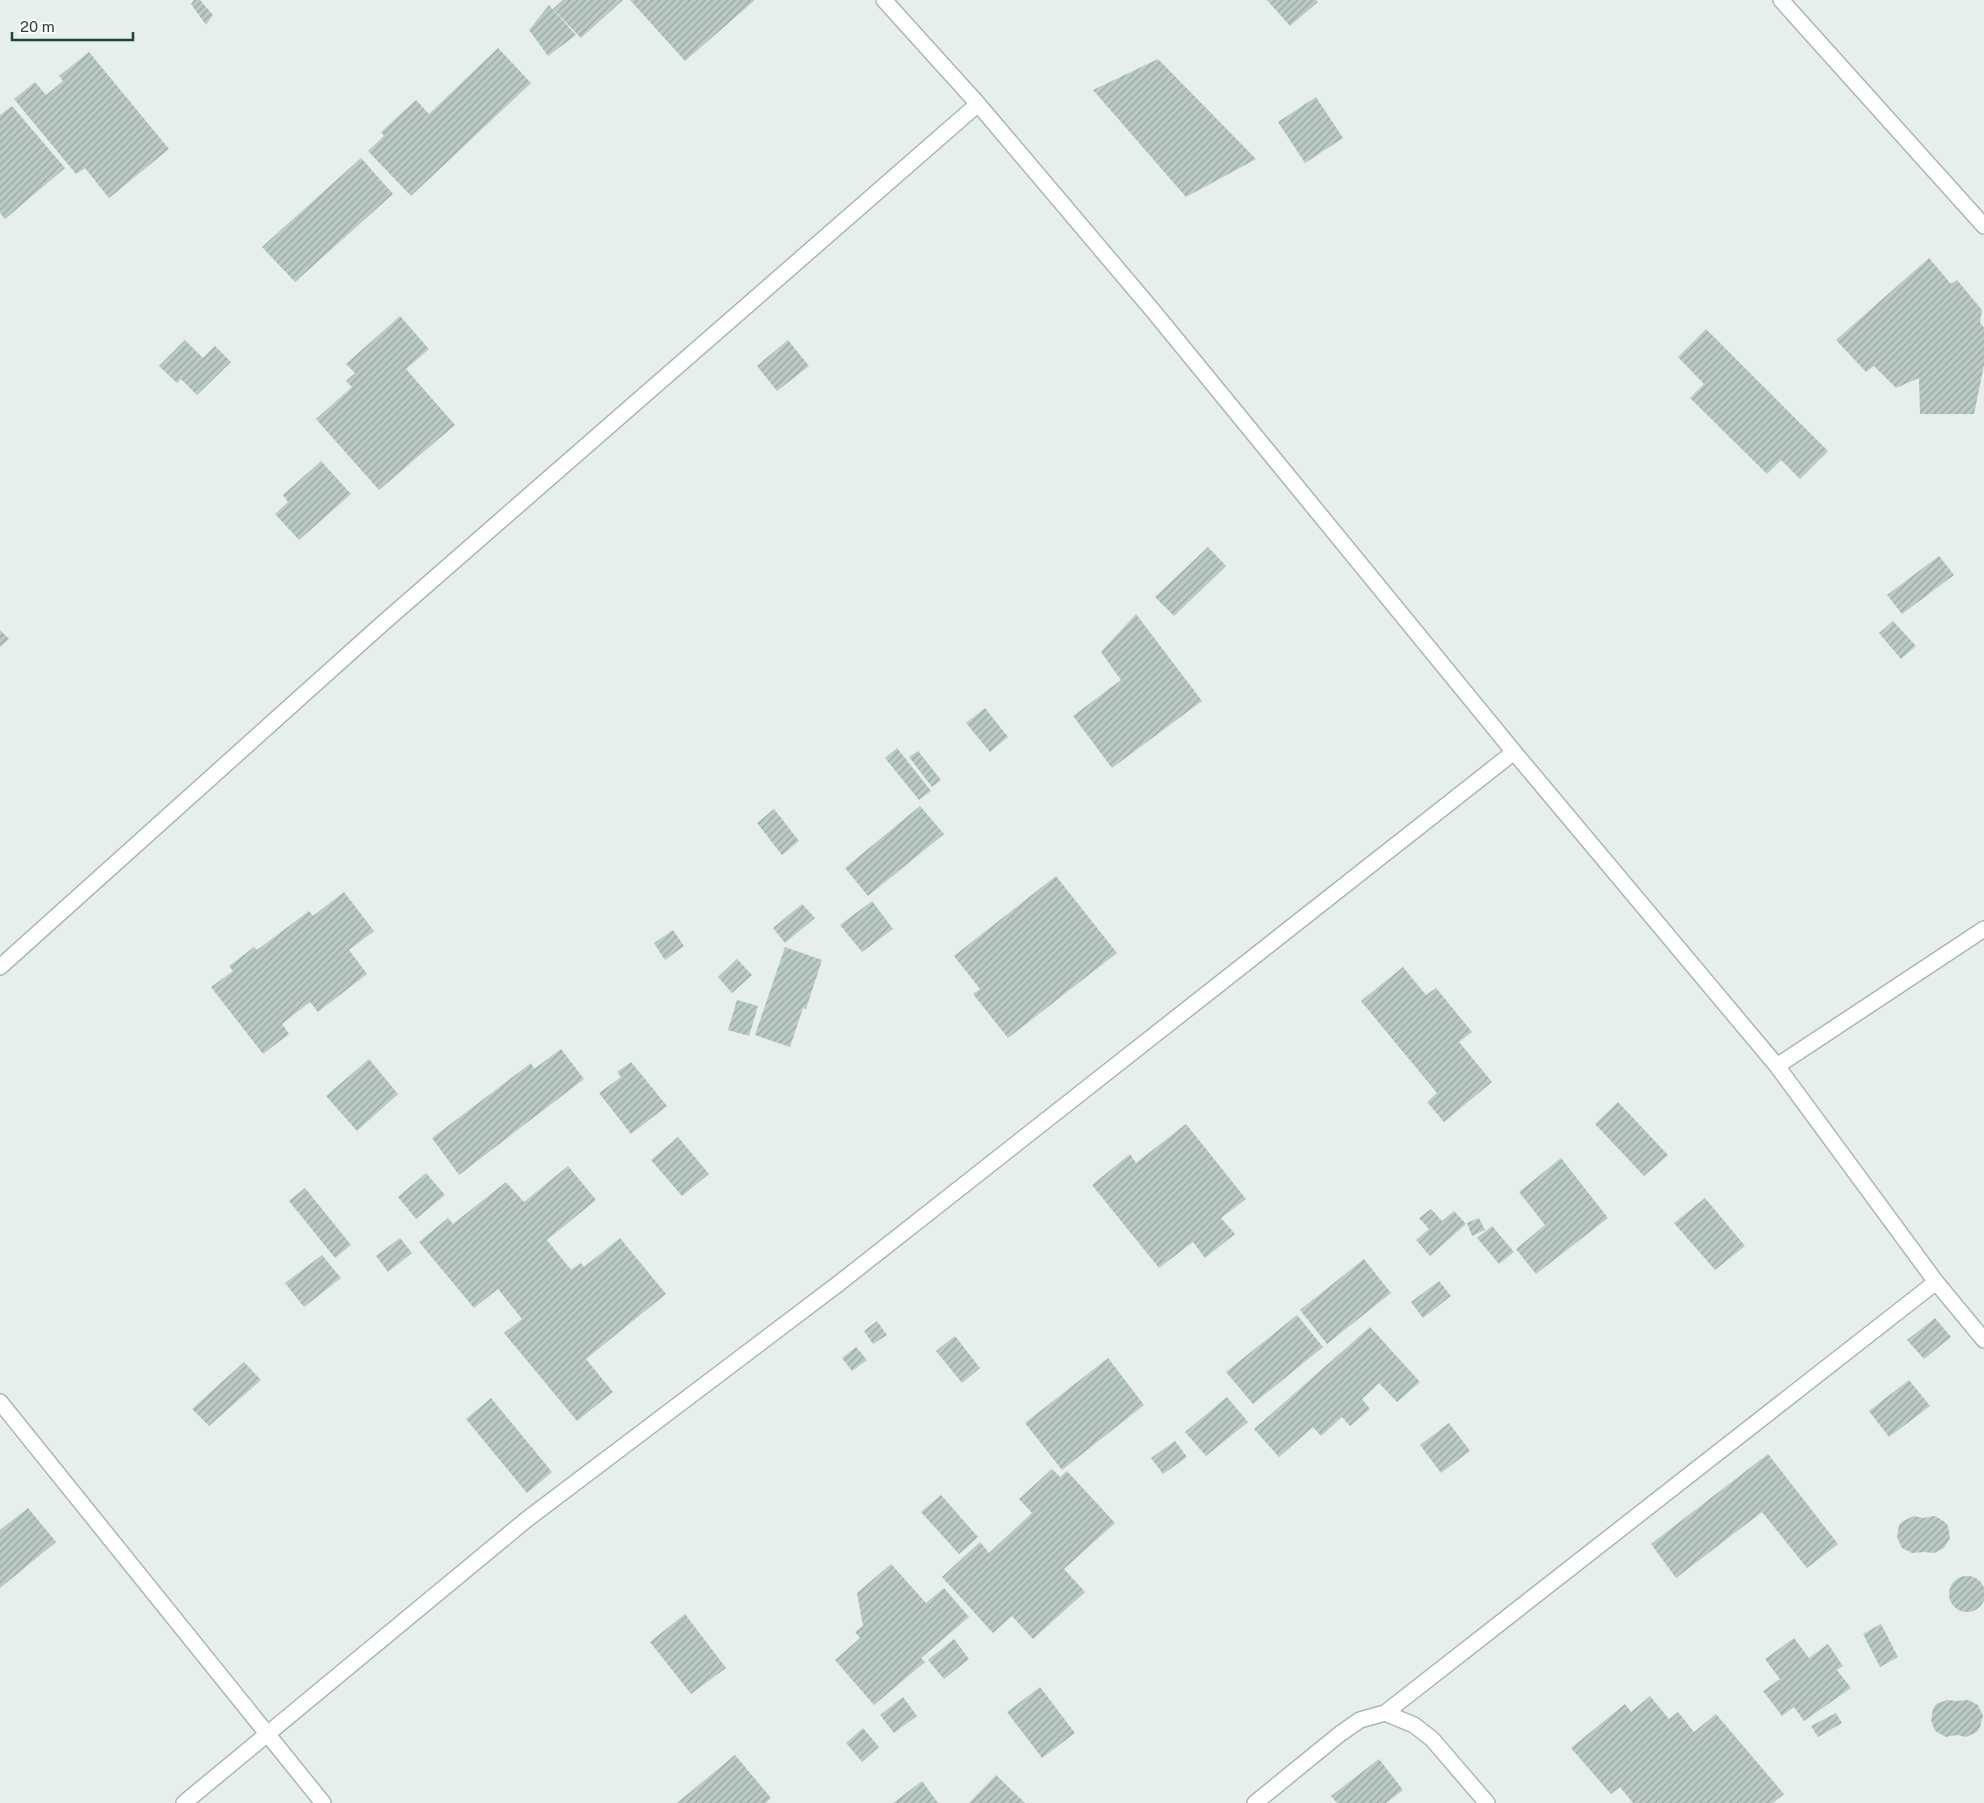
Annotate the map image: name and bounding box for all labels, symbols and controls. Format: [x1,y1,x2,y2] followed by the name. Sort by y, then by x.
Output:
[12,10,134,42] scale bar
[20,18,55,35] text: 20 m

